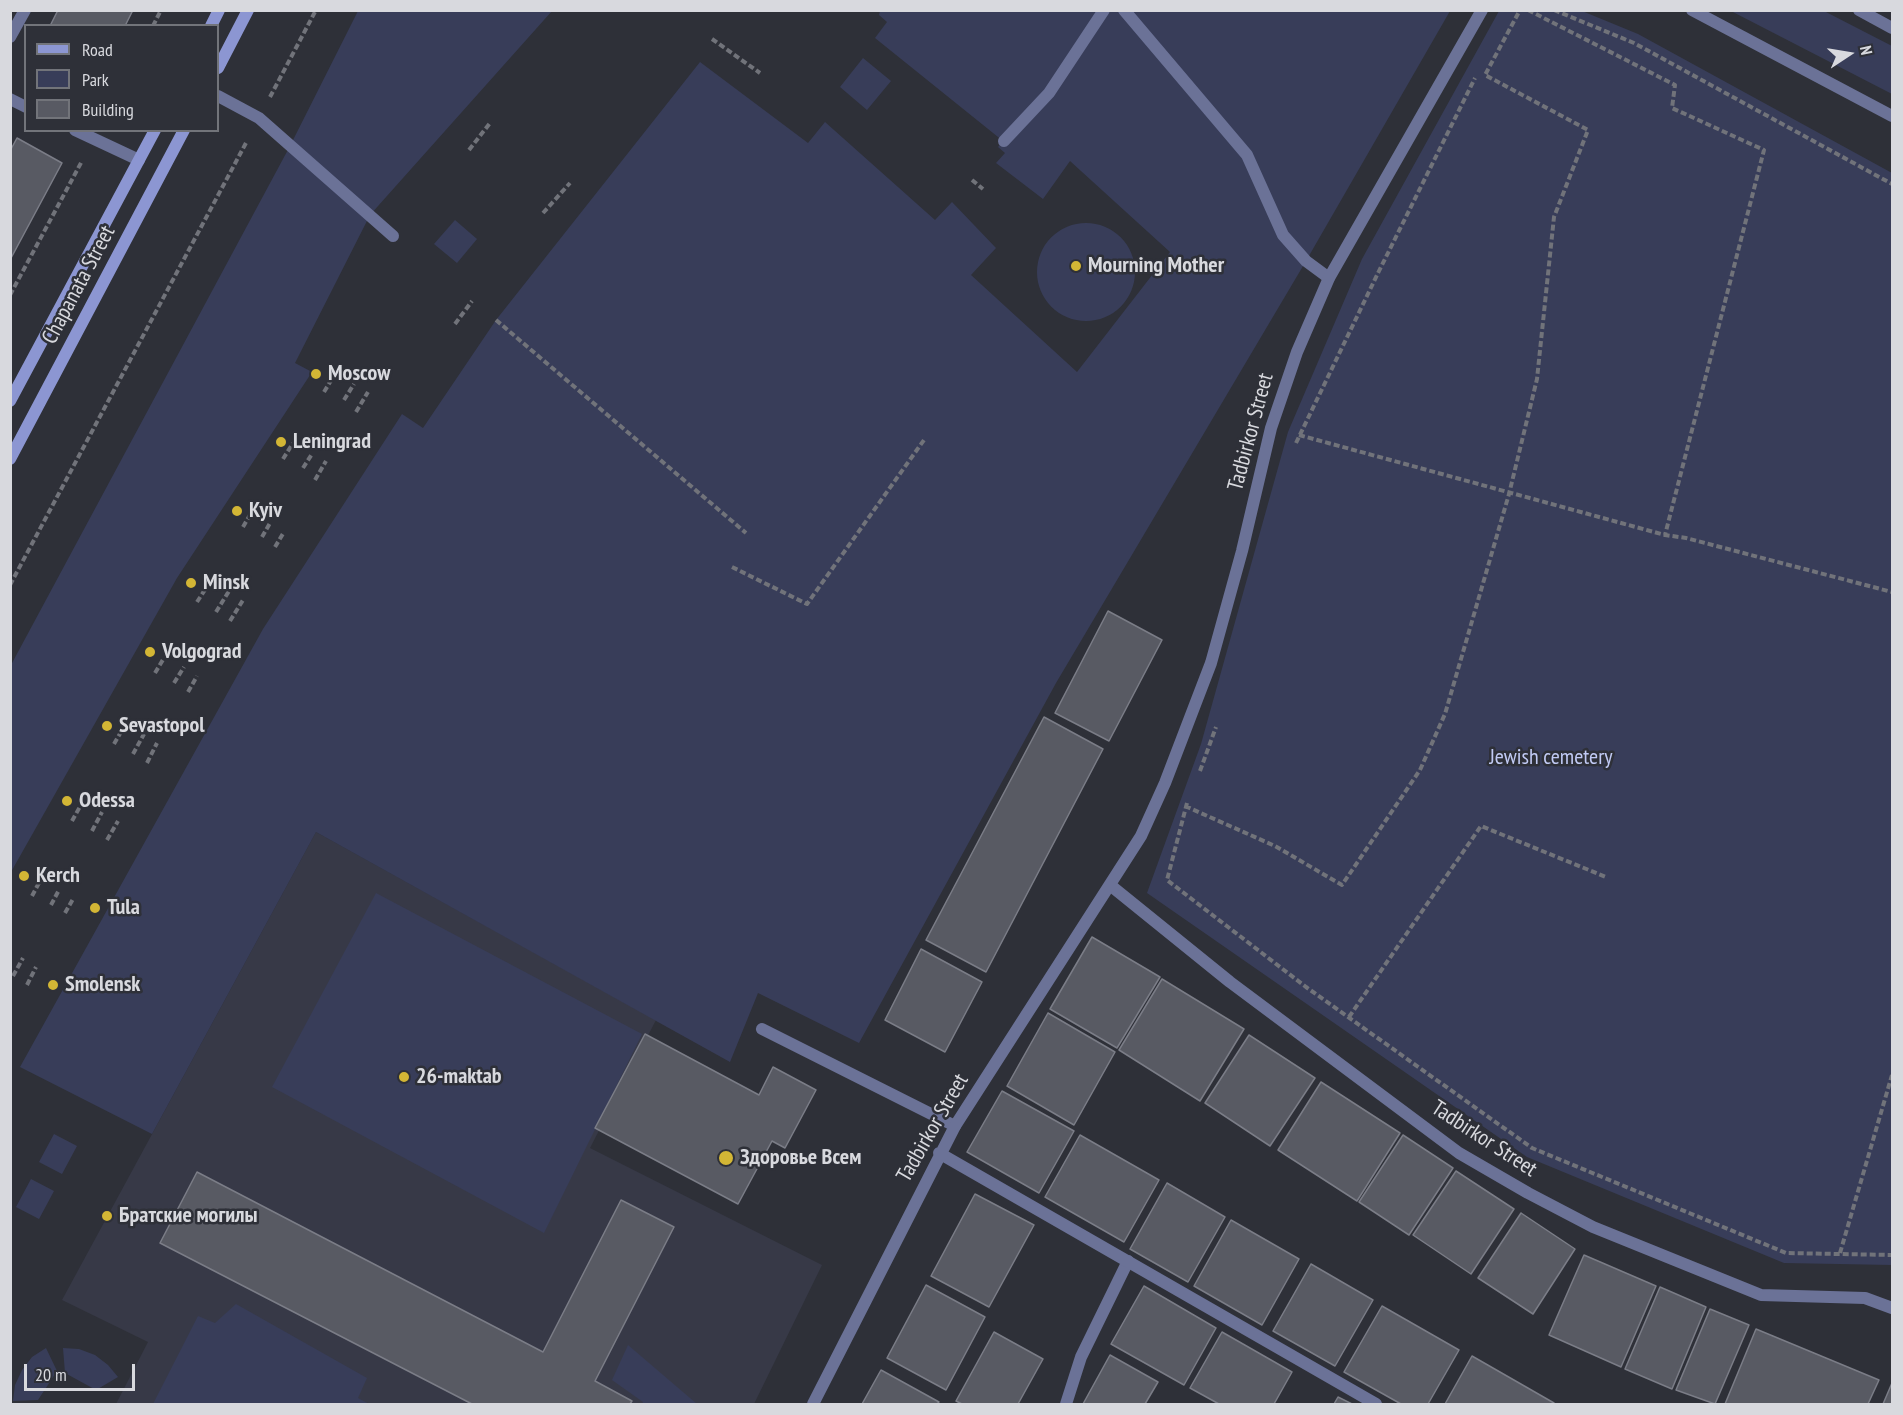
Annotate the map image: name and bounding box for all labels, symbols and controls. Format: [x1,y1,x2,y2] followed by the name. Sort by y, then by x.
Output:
[24,24,219,132] legend
[1819,24,1879,84] north arrow
[82,38,113,61] text: Road
[1856,44,1877,57] text: N
[82,68,109,91] text: Park
[82,98,134,121] text: Building
[37,221,121,349] street label: Chapanata Street
[1088,253,1224,279] place label: Mourning Mother
[1069,259,1083,273] marker: Mourning Mother
[328,361,390,387] place label: Moscow
[309,367,323,381] marker: Moscow
[1223,370,1279,494] street label: Tadbirkor Street
[293,429,371,455] place label: Leningrad
[274,435,288,449] marker: Leningrad
[249,498,282,524] place label: Kyiv
[230,504,244,518] marker: Kyiv
[203,570,249,596] place label: Minsk
[184,576,198,590] marker: Minsk
[162,639,241,665] place label: Volgograd
[143,645,157,659] marker: Volgograd
[119,713,205,739] place label: Sevastopol
[100,719,114,733] marker: Sevastopol
[1490,745,1612,771] park label: Jewish cemetery
[79,788,135,814] place label: Odessa
[60,794,74,808] marker: Odessa
[36,863,80,889] place label: Kerch
[17,869,31,883] marker: Kerch
[107,895,140,921] place label: Tula
[88,901,102,915] marker: Tula
[65,972,140,998] place label: Smolensk
[46,978,60,992] marker: Smolensk
[416,1064,502,1090] place label: 26-maktab
[891,1069,975,1187] street label: Tadbirkor Street
[397,1070,411,1084] marker: 26-maktab
[1426,1095,1542,1183] street label: Tadbirkor Street
[740,1145,861,1171] place label: Здоровье Всем
[717,1149,735,1167] marker: Здоровье Всем
[119,1203,258,1229] place label: Братские могилы
[100,1209,114,1223] marker: Братские могилы
[27,1352,138,1390] scale bar
[35,1363,67,1386] text: 20 m

